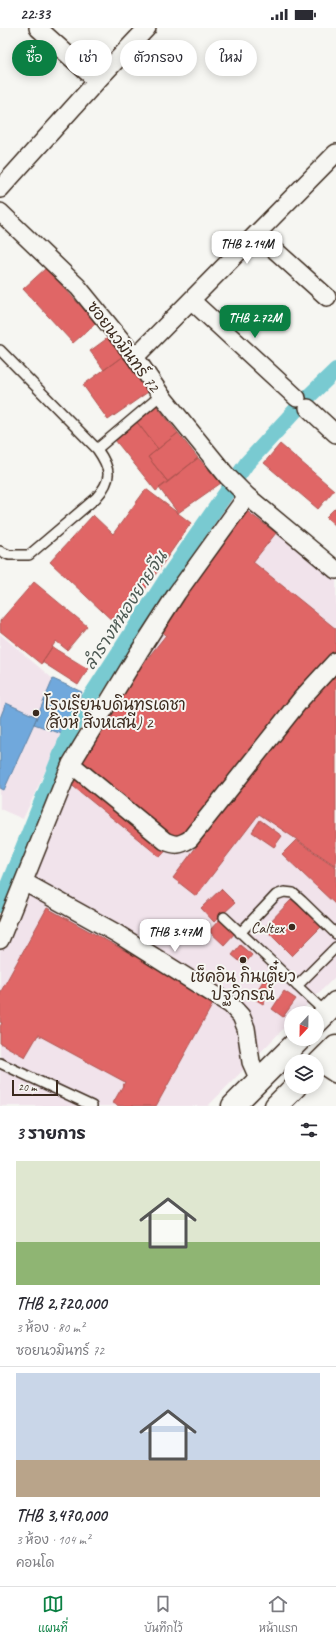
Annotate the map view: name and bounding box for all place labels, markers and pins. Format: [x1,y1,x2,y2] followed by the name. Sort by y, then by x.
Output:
[201,231,293,265] pin: THB 2.14M
[209,305,301,339] pin: THB 2.72M
[44,693,186,733] place label: โรงเรียนบดินทรเดชา (สิงห์ สิงหเสนี) 2
[31,708,41,718] marker: โรงเรียนบดินทรเดชา (สิงห์ สิงหเสนี) 2
[251,918,286,938] place label: Caltex
[129,919,221,953] pin: THB 3.47M
[287,922,297,932] marker: Caltex
[238,955,248,965] marker: เช็คอิน กินเตี๋ยว ปฐวิกรณ์
[190,960,296,1006] place label: เช็คอิน กินเตี๋ยว ปฐวิกรณ์

